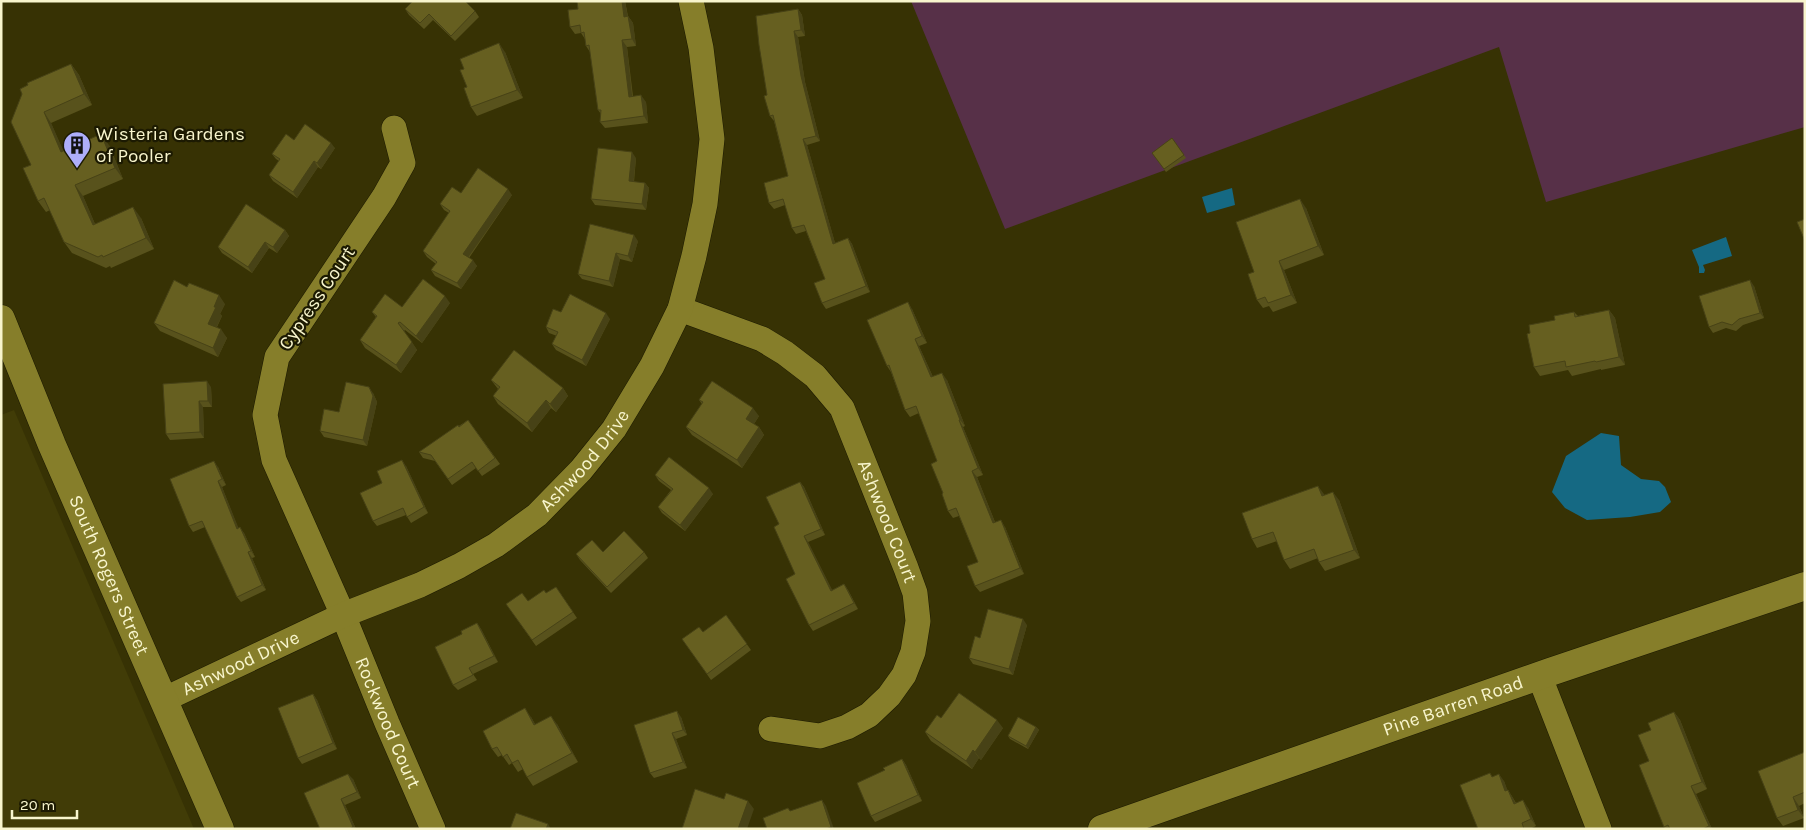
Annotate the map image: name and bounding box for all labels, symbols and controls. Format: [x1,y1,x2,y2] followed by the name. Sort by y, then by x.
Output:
[96,123,245,167] place label: Wisteria Gardens of Pooler
[62,130,92,169] building icon: Wisteria Gardens of Pooler
[274,242,360,354] street label: Cypress Court
[535,406,634,516] street label: Ashwood Drive
[853,457,921,586] street label: Ashwood Court
[64,492,154,659] street label: South Rogers Street
[179,626,303,700] street label: Ashwood Drive
[350,654,425,792] street label: Rockwood Court
[1380,671,1526,741] street label: Pine Barren Road
[12,788,78,820] scale bar
[20,796,55,814] text: 20 m

